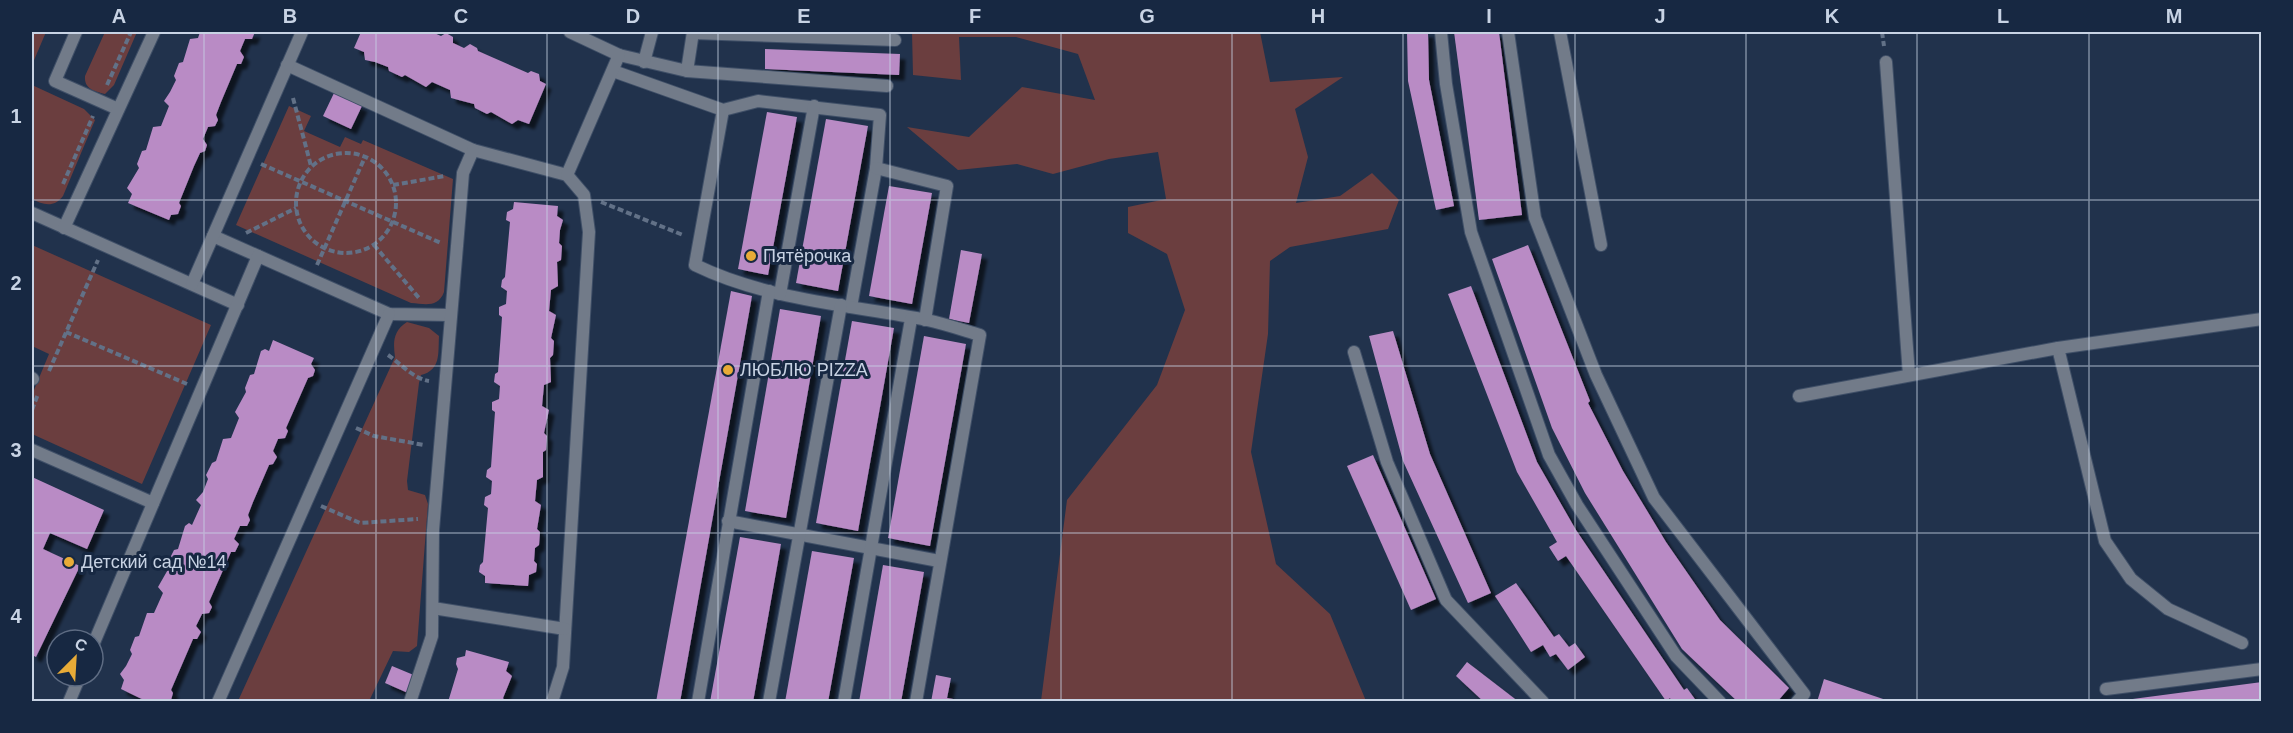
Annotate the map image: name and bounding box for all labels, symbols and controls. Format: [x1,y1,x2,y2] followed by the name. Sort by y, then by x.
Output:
[112,5,126,27] text: A
[283,5,297,27] text: B
[454,5,468,27] text: C
[626,5,640,27] text: D
[797,5,811,27] text: E
[969,5,981,27] text: F
[1139,5,1155,27] text: G
[1311,5,1325,27] text: H
[1486,5,1492,27] text: I
[1654,5,1666,27] text: J
[1825,5,1840,27] text: K
[1997,5,2009,27] text: L
[2166,5,2182,27] text: M
[10,105,22,127] text: 1
[763,246,852,266] place label: Пятёрочка
[744,249,758,263] marker: Пятёрочка
[10,272,22,294] text: 2
[740,360,868,380] place label: ЛЮБЛЮ PIZZA
[721,363,735,377] marker: ЛЮБЛЮ PIZZA
[10,439,22,461] text: 3
[81,552,226,572] place label: Детский сад №14
[62,555,76,569] marker: Детский сад №14
[10,605,22,627] text: 4
[45,628,105,688] north arrow
[72,635,90,655] text: С

